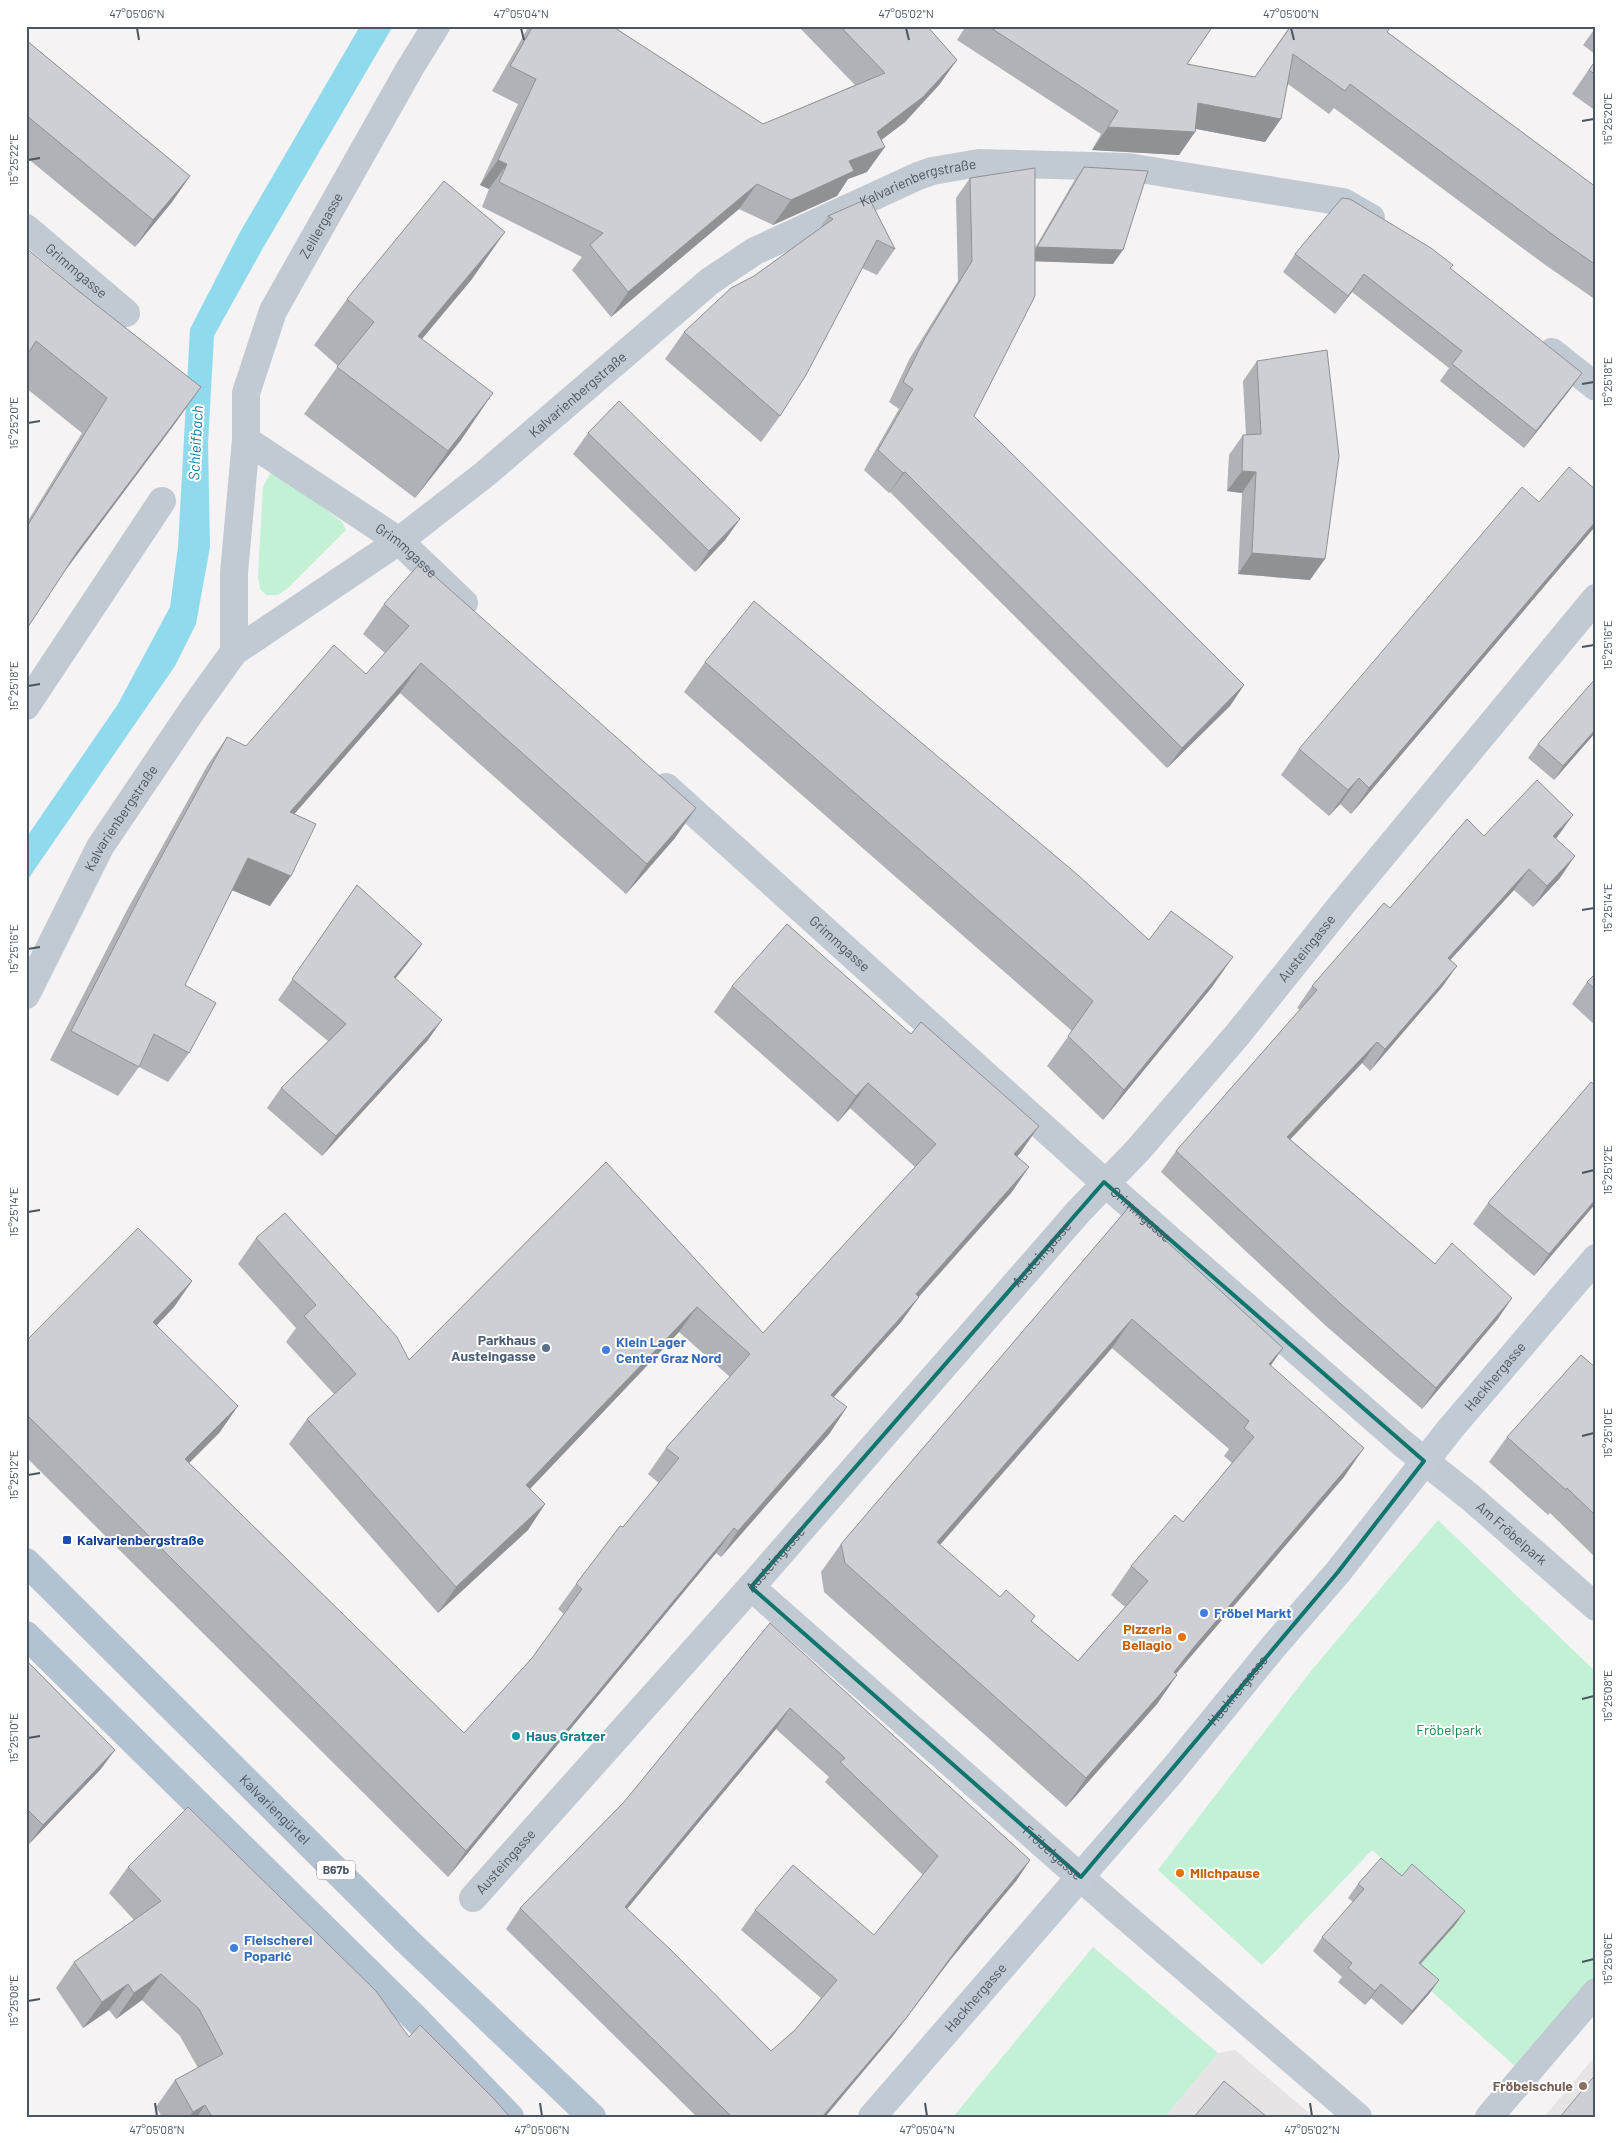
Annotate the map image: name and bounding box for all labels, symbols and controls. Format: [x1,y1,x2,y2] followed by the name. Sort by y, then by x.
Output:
[109,6,165,20] text: 47°05'06"N
[493,6,549,20] text: 47°05'04"N
[878,6,934,20] text: 47°05'02"N
[1263,6,1319,20] text: 47°05'00"N
[1600,93,1614,145] text: 15°25'20"E
[6,134,20,186] text: 15°25'22"E
[857,155,977,210] street label: Kalvarienbergstraße
[295,189,346,261] street label: Zeillergasse
[42,239,111,301] street label: Grimmgasse
[525,348,630,441] street label: Kalvarienbergstraße
[1600,357,1614,407] text: 15°25'18"E
[6,397,20,449] text: 15°25'20"E
[184,405,206,481] water label: Schleifbach
[373,519,441,581] street label: Grimmgasse
[1600,620,1614,670] text: 15°25'16"E
[6,661,20,711] text: 15°25'18"E
[80,761,161,874] street label: Kalvarienbergstraße
[1600,883,1614,933] text: 15°25'14"E
[1274,911,1338,985] street label: Austeingasse
[806,912,874,975] street label: Grimmgasse
[6,924,20,974] text: 15°25'16"E
[1600,1145,1614,1195] text: 15°25'12"E
[1107,1183,1175,1245] street label: Grimmgasse
[6,1187,20,1237] text: 15°25'14"E
[1008,1217,1074,1290] street label: Austeingasse
[451,1331,536,1364] place label: Parkhaus Austeingasse
[616,1333,722,1366] place label: Klein Lager Center Graz Nord
[1460,1338,1529,1414] street label: Hackhergasse
[540,1342,552,1354] marker: Parkhaus Austeingasse
[600,1344,612,1356] marker: Klein Lager Center Graz Nord
[1600,1408,1614,1458] text: 15°25'10"E
[6,1450,20,1500] text: 15°25'12"E
[1473,1497,1551,1568] street label: Am Fröbelpark
[742,1523,808,1595] street label: Austeingasse
[77,1531,204,1548] place label: Kalvarienbergstraße
[61,1534,73,1546] marker: Kalvarienbergstraße
[1214,1604,1292,1621] place label: Fröbel Markt
[1198,1607,1210,1619] marker: Fröbel Markt
[1122,1620,1172,1653] place label: Pizzeria Bellagio
[1176,1631,1188,1643] marker: Pizzeria Bellagio
[1204,1651,1271,1729] street label: Hackhergasse
[1600,1670,1614,1722] text: 15°25'08"E
[6,1713,20,1763] text: 15°25'10"E
[1416,1721,1482,1738] park label: Fröbelpark
[526,1727,606,1744] place label: Haus Gratzer
[510,1730,522,1742] marker: Haus Gratzer
[237,1771,314,1848] street label: Kalvariengürtel
[1020,1822,1086,1883] street label: Fröbelgasse
[472,1825,539,1897] street label: Austeingasse
[317,1860,355,1880] road number: B67b
[1190,1864,1260,1881] place label: Milchpause
[1174,1867,1186,1879] marker: Milchpause
[244,1931,313,1964] place label: Fleischerei Poparić
[1600,1933,1614,1985] text: 15°25'06"E
[228,1942,240,1954] marker: Fleischerei Poparić
[941,1959,1010,2035] street label: Hackhergasse
[6,1975,20,2027] text: 15°25'08"E
[1493,2077,1573,2094] place label: Fröbelschule
[1577,2080,1589,2092] marker: Fröbelschule
[129,2122,185,2136] text: 47°05'08"N
[514,2122,570,2136] text: 47°05'06"N
[899,2122,955,2136] text: 47°05'04"N
[1284,2122,1340,2136] text: 47°05'02"N

